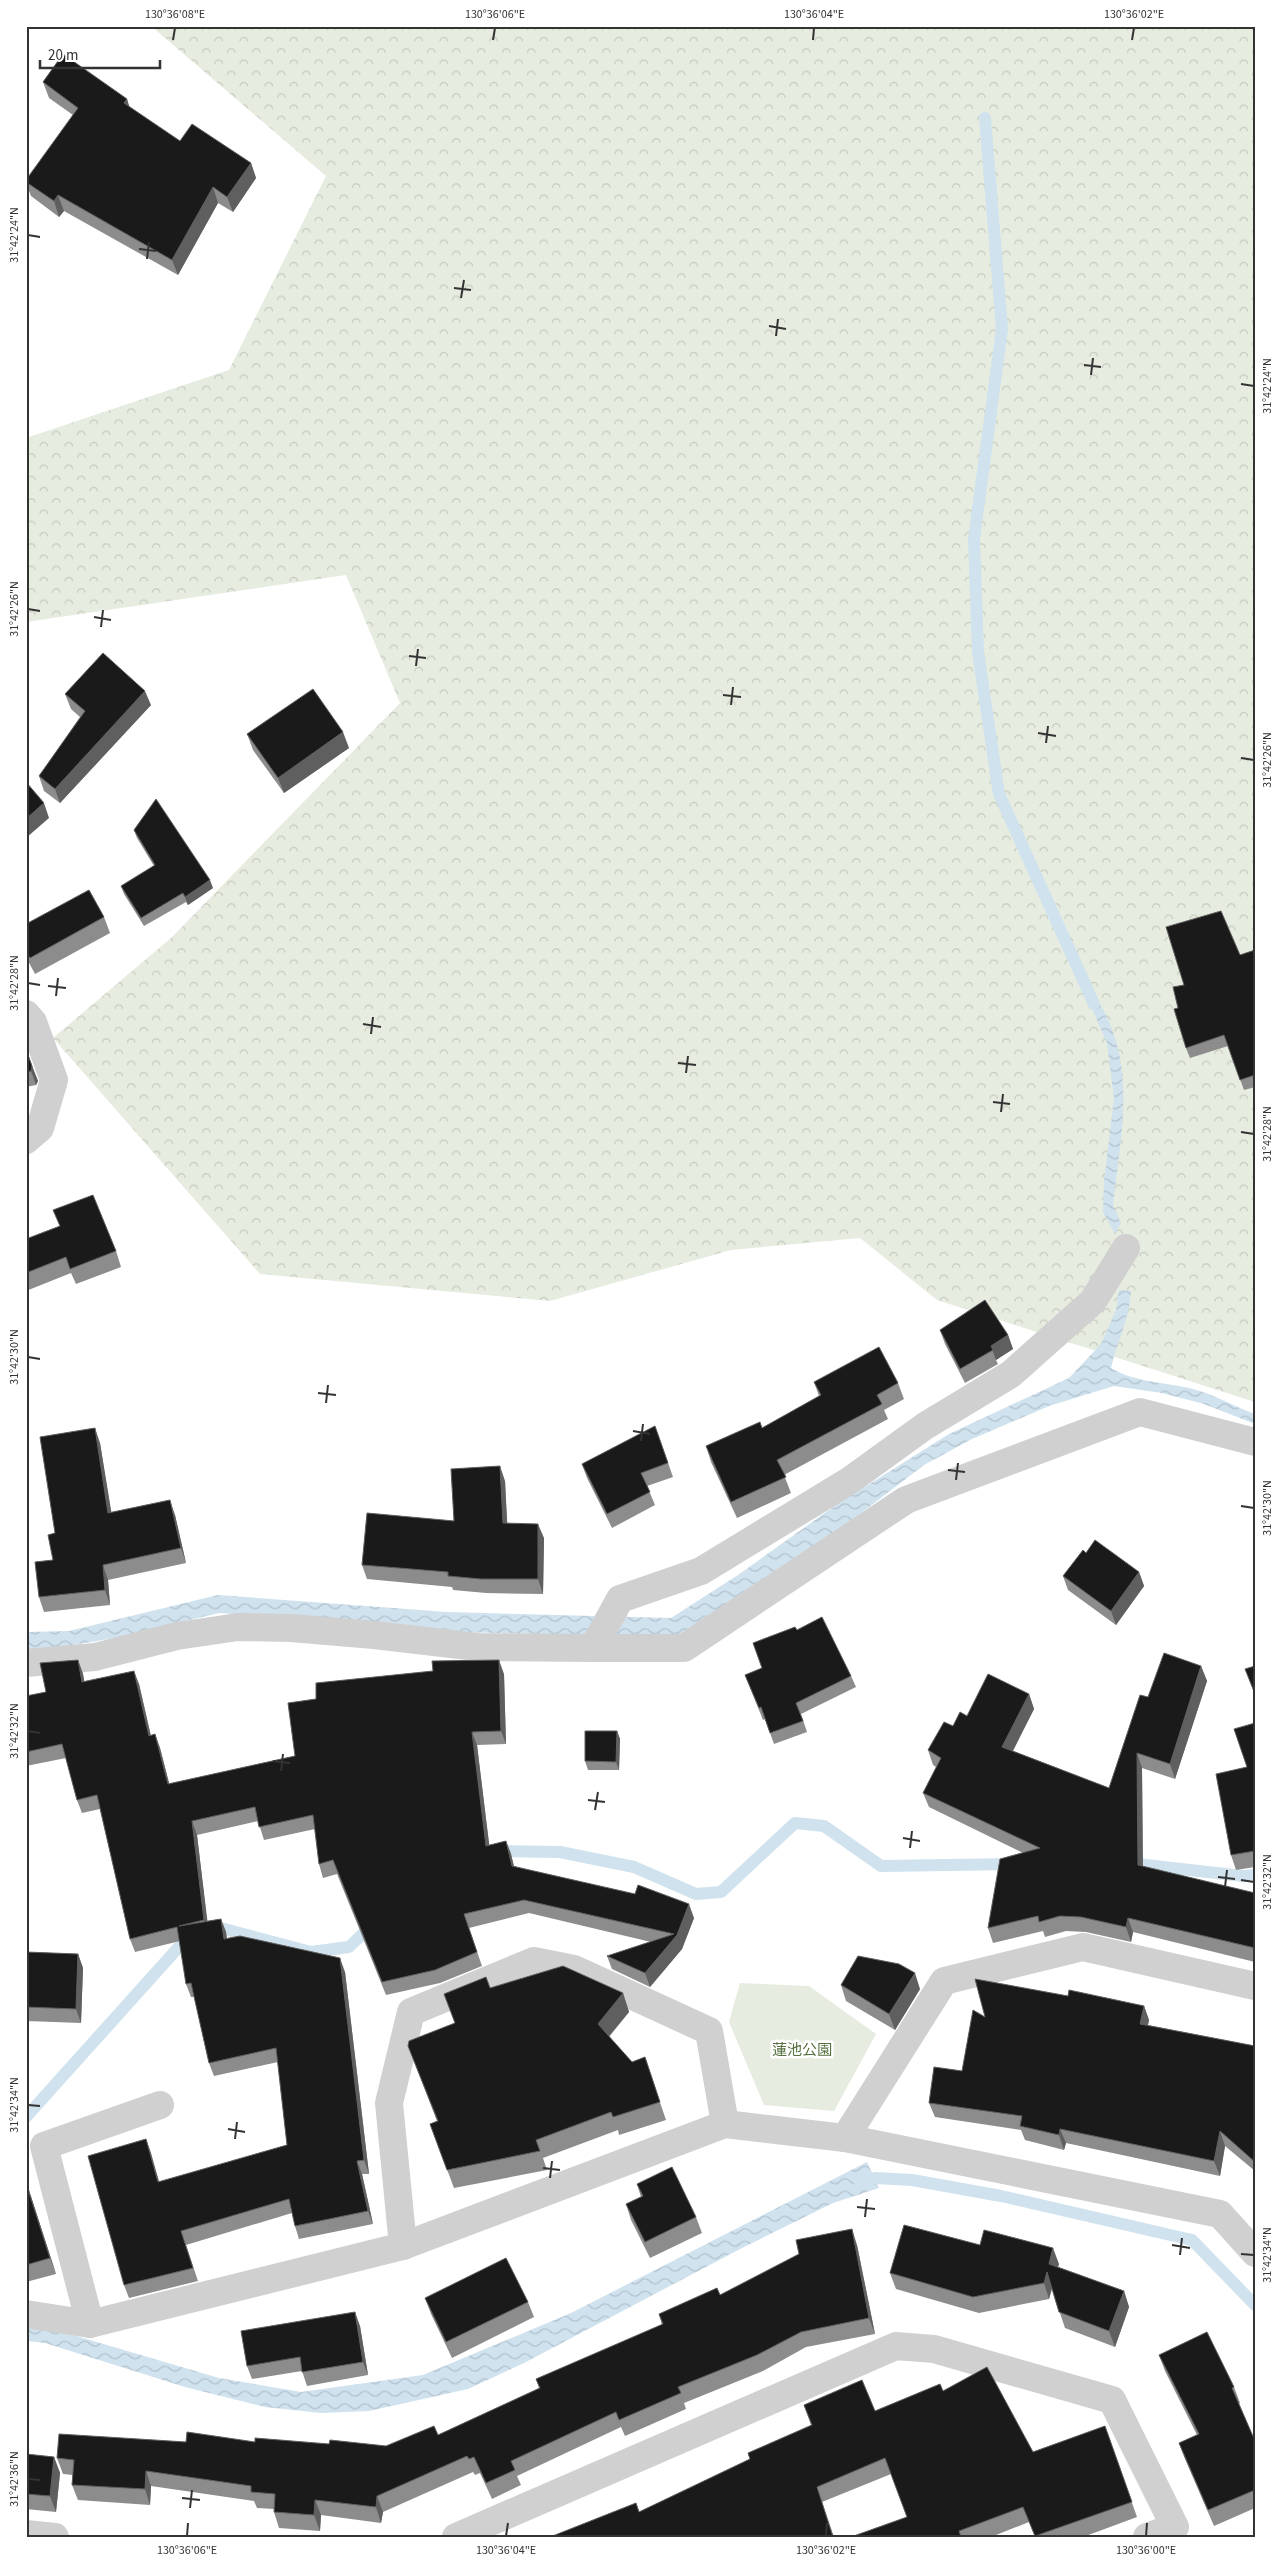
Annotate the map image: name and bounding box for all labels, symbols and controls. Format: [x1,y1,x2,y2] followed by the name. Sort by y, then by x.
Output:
[145,6,205,23] text: 130°36'08"E
[465,6,525,23] text: 130°36'06"E
[784,6,844,23] text: 130°36'04"E
[1104,6,1164,23] text: 130°36'02"E
[40,38,160,70] scale bar
[48,45,78,66] text: 20 m
[6,207,23,263] text: 31°42'24"N
[1259,358,1276,414] text: 31°42'24"N
[6,581,23,637] text: 31°42'26"N
[1259,732,1276,788] text: 31°42'26"N
[6,955,23,1011] text: 31°42'28"N
[1259,1106,1276,1162] text: 31°42'28"N
[6,1329,23,1385] text: 31°42'30"N
[1259,1480,1276,1536] text: 31°42'30"N
[6,1703,23,1759] text: 31°42'32"N
[1259,1854,1276,1910] text: 31°42'32"N
[772,2040,832,2061] park label: 蓮池公園
[6,2077,23,2133] text: 31°42'34"N
[1259,2227,1276,2283] text: 31°42'34"N
[6,2451,23,2507] text: 31°42'36"N
[157,2542,217,2559] text: 130°36'06"E
[476,2542,536,2559] text: 130°36'04"E
[796,2542,856,2559] text: 130°36'02"E
[1116,2542,1176,2559] text: 130°36'00"E

